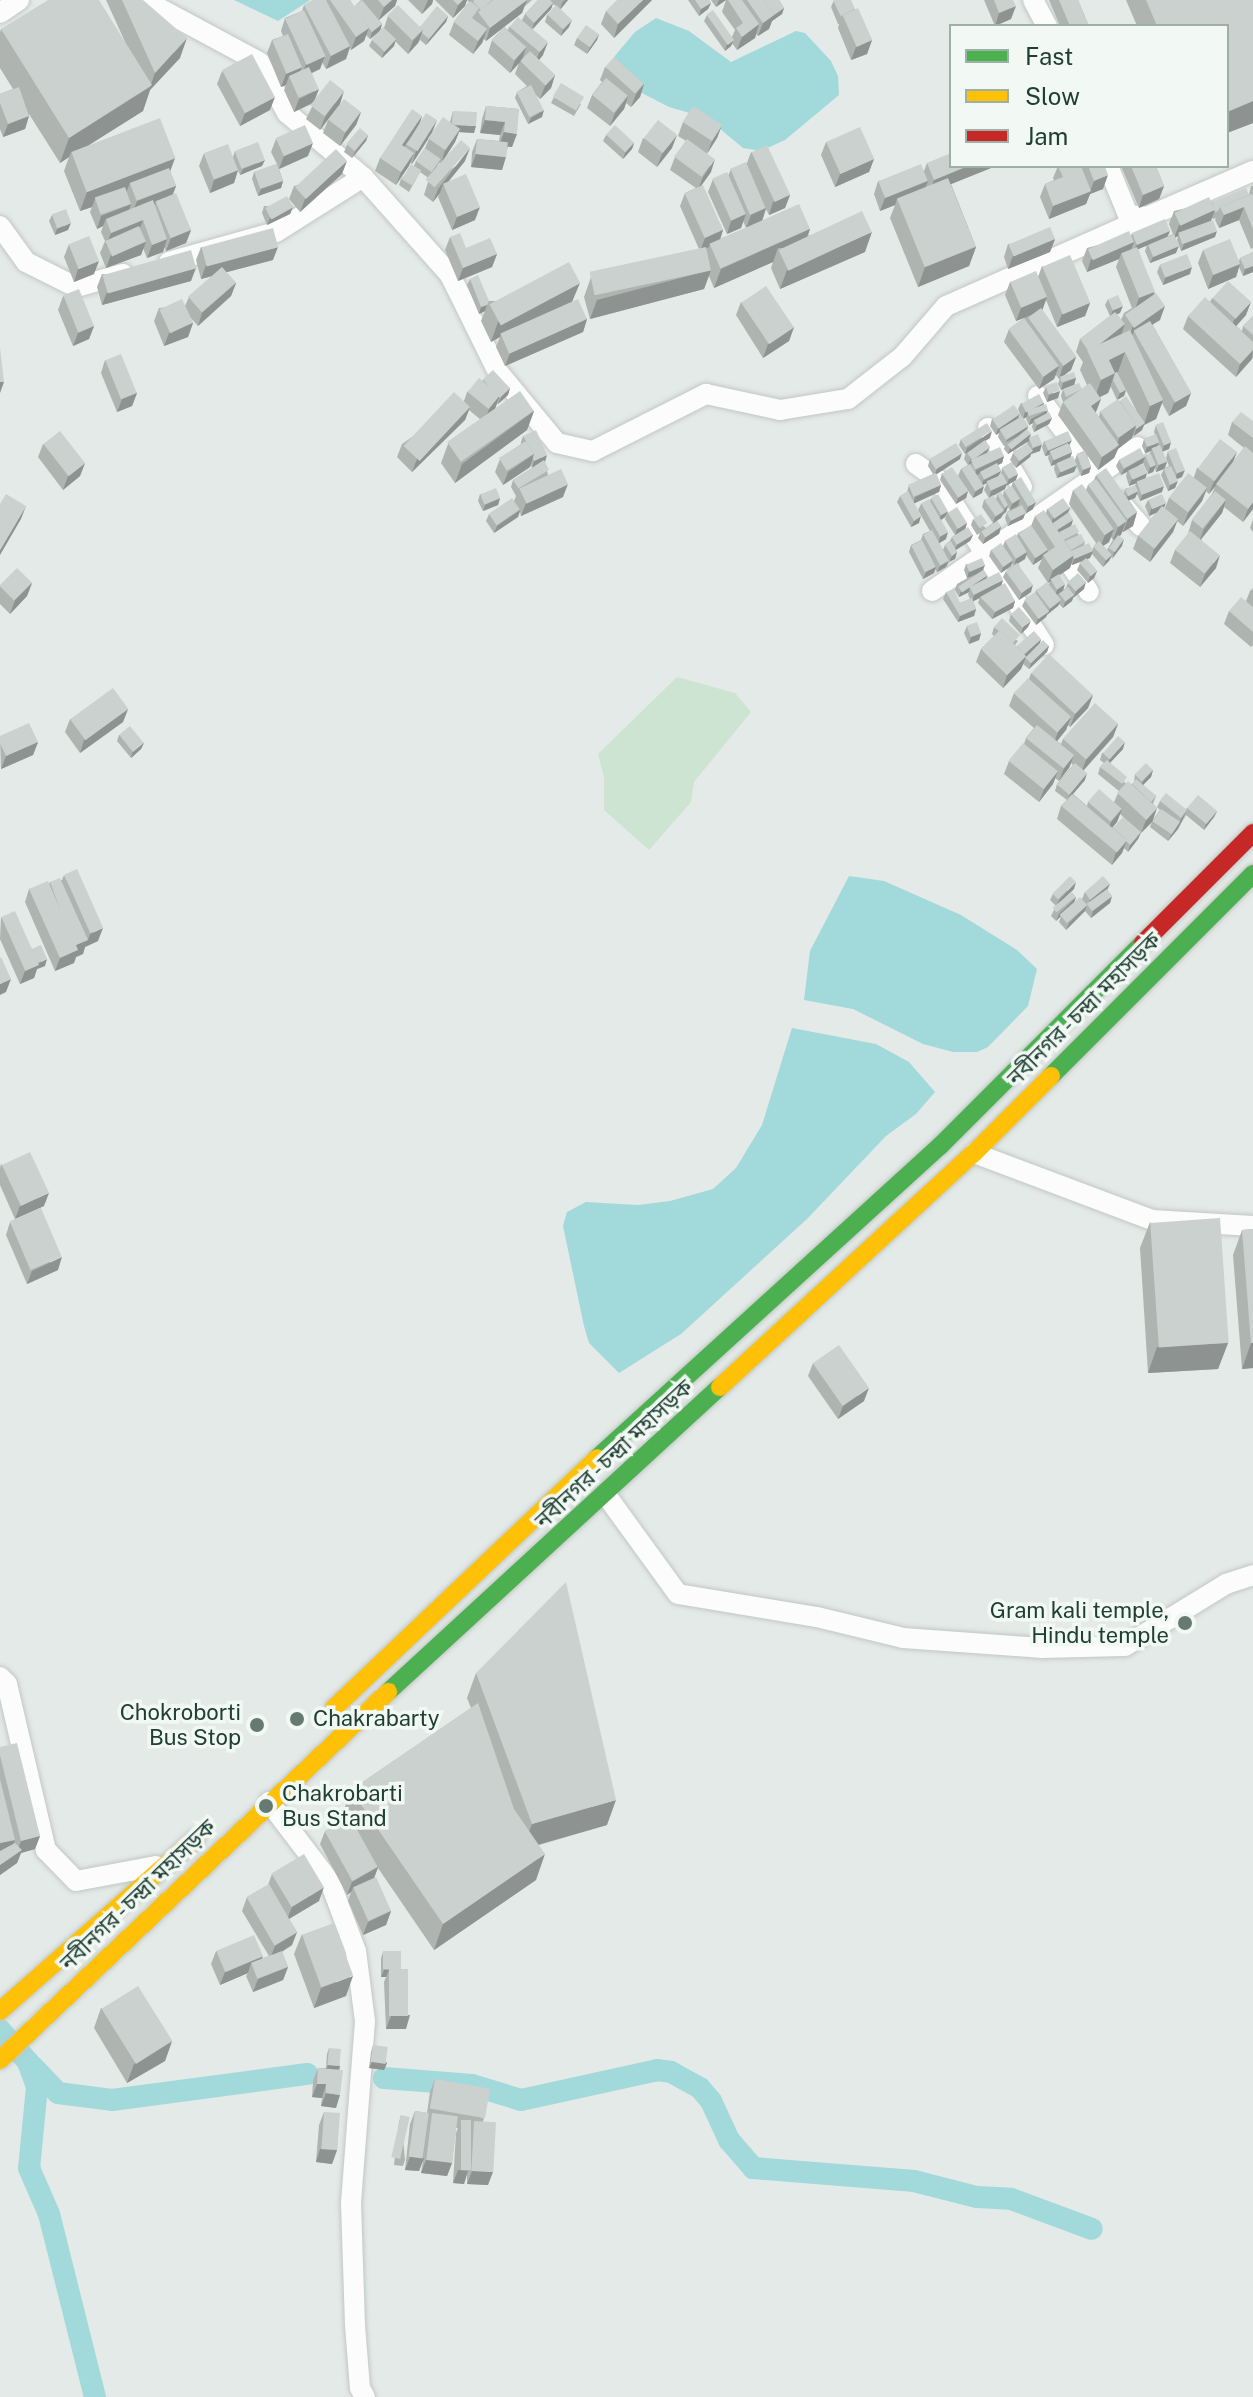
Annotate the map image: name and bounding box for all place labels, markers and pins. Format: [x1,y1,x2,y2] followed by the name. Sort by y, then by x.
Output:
[990,1597,1169,1648] place label: Gram kali temple, Hindu temple
[1176,1614,1194,1632] marker: Gram kali temple, Hindu temple
[120,1699,241,1750] place label: Chokroborti Bus Stop
[313,1706,439,1732] place label: Chakrabarty
[288,1710,306,1728] marker: Chakrabarty
[248,1716,266,1734] marker: Chokroborti Bus Stop
[282,1780,403,1832] place label: Chakrobarti Bus Stand
[257,1797,275,1815] marker: Chakrobarti Bus Stand

